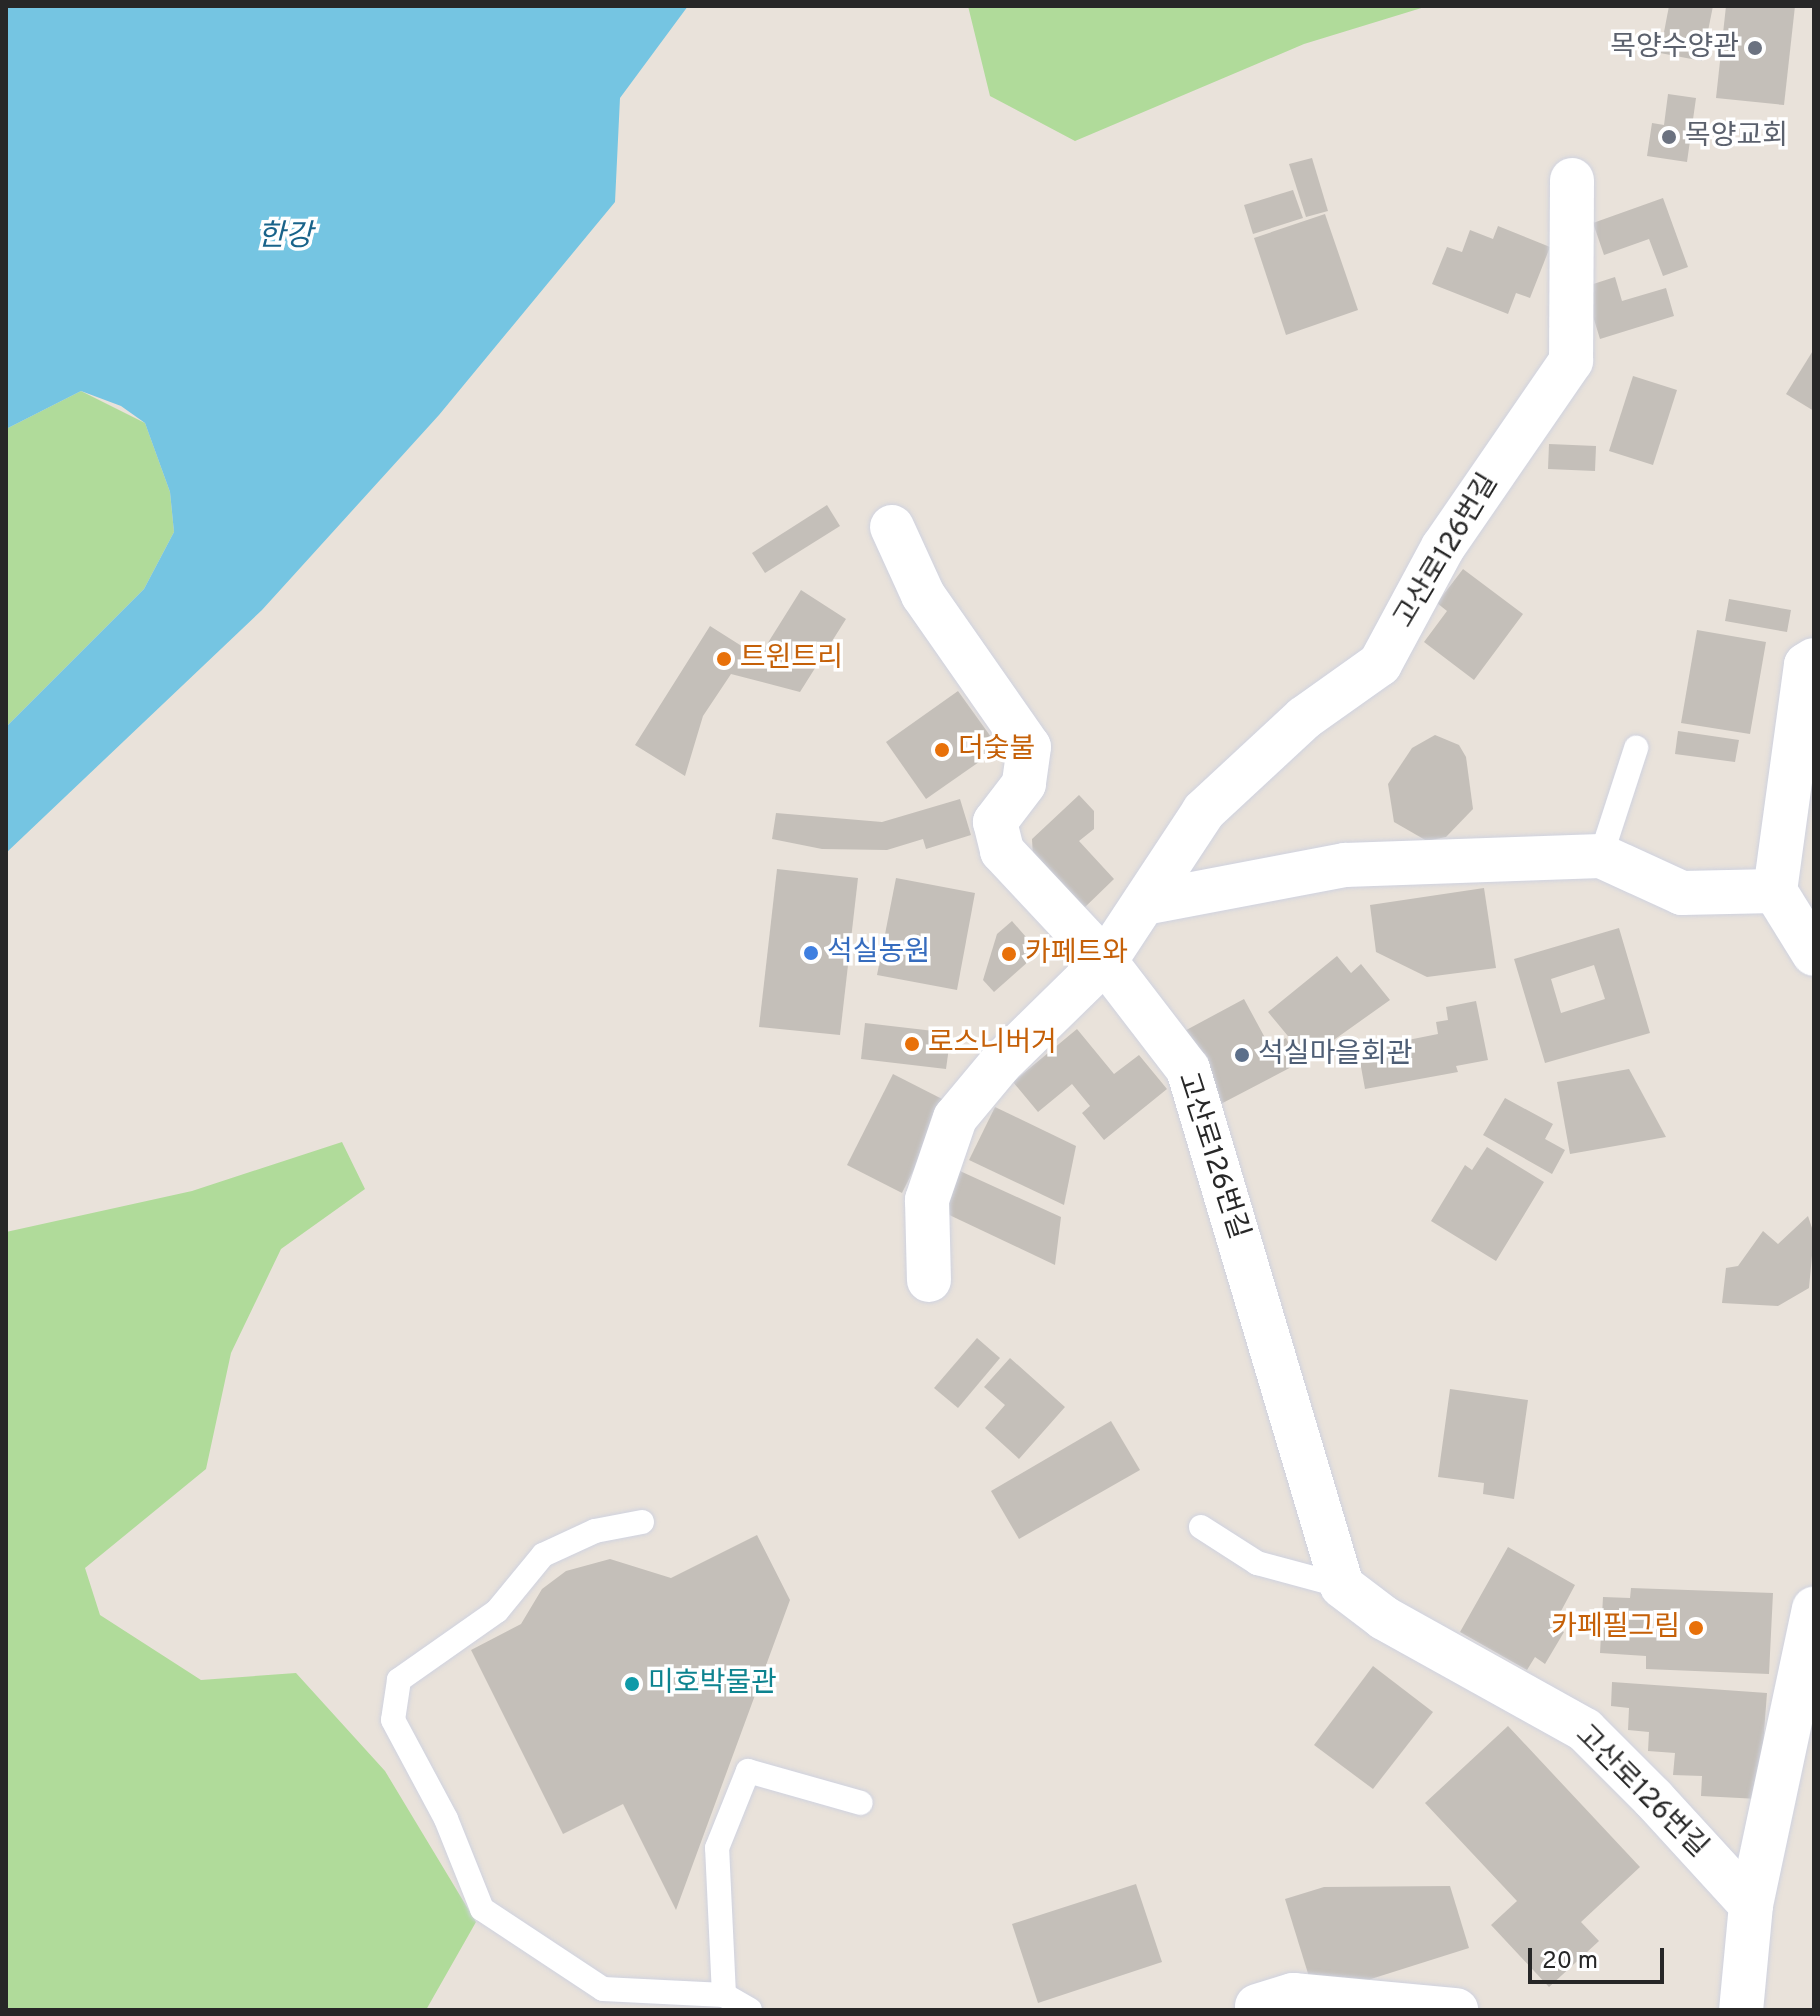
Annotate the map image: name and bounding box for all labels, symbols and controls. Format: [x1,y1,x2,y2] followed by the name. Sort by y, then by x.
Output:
[1610,31,1739,65] place label: 목양수양관
[1746,39,1764,57] marker: 목양수양관
[1685,120,1788,154] place label: 목양교회
[1660,128,1678,146] marker: 목양교회
[257,220,313,256] water label: 한강
[1388,468,1506,634] street label: 고산로126번길
[740,642,843,676] place label: 트윈트리
[715,650,733,668] marker: 트윈트리
[958,733,1035,767] place label: 더숯불
[933,741,951,759] marker: 더숯불
[827,936,930,970] place label: 석실농원
[1025,937,1128,971] place label: 카페트와
[802,944,820,962] marker: 석실농원
[1000,945,1018,963] marker: 카페트와
[928,1027,1057,1061] place label: 로스니버거
[903,1035,921,1053] marker: 로스니버거
[1258,1038,1413,1072] place label: 석실마을회관
[1233,1046,1251,1064] marker: 석실마을회관
[1169,1068,1255,1244] street label: 고산로126번길
[1551,1611,1680,1645] place label: 카페필그림
[1687,1619,1705,1637] marker: 카페필그림
[648,1667,777,1701] place label: 미호박물관
[623,1675,641,1693] marker: 미호박물관
[1568,1719,1714,1865] street label: 고산로126번길
[1532,1932,1668,1982] scale bar
[1542,1947,1598,1977] text: 20 m

